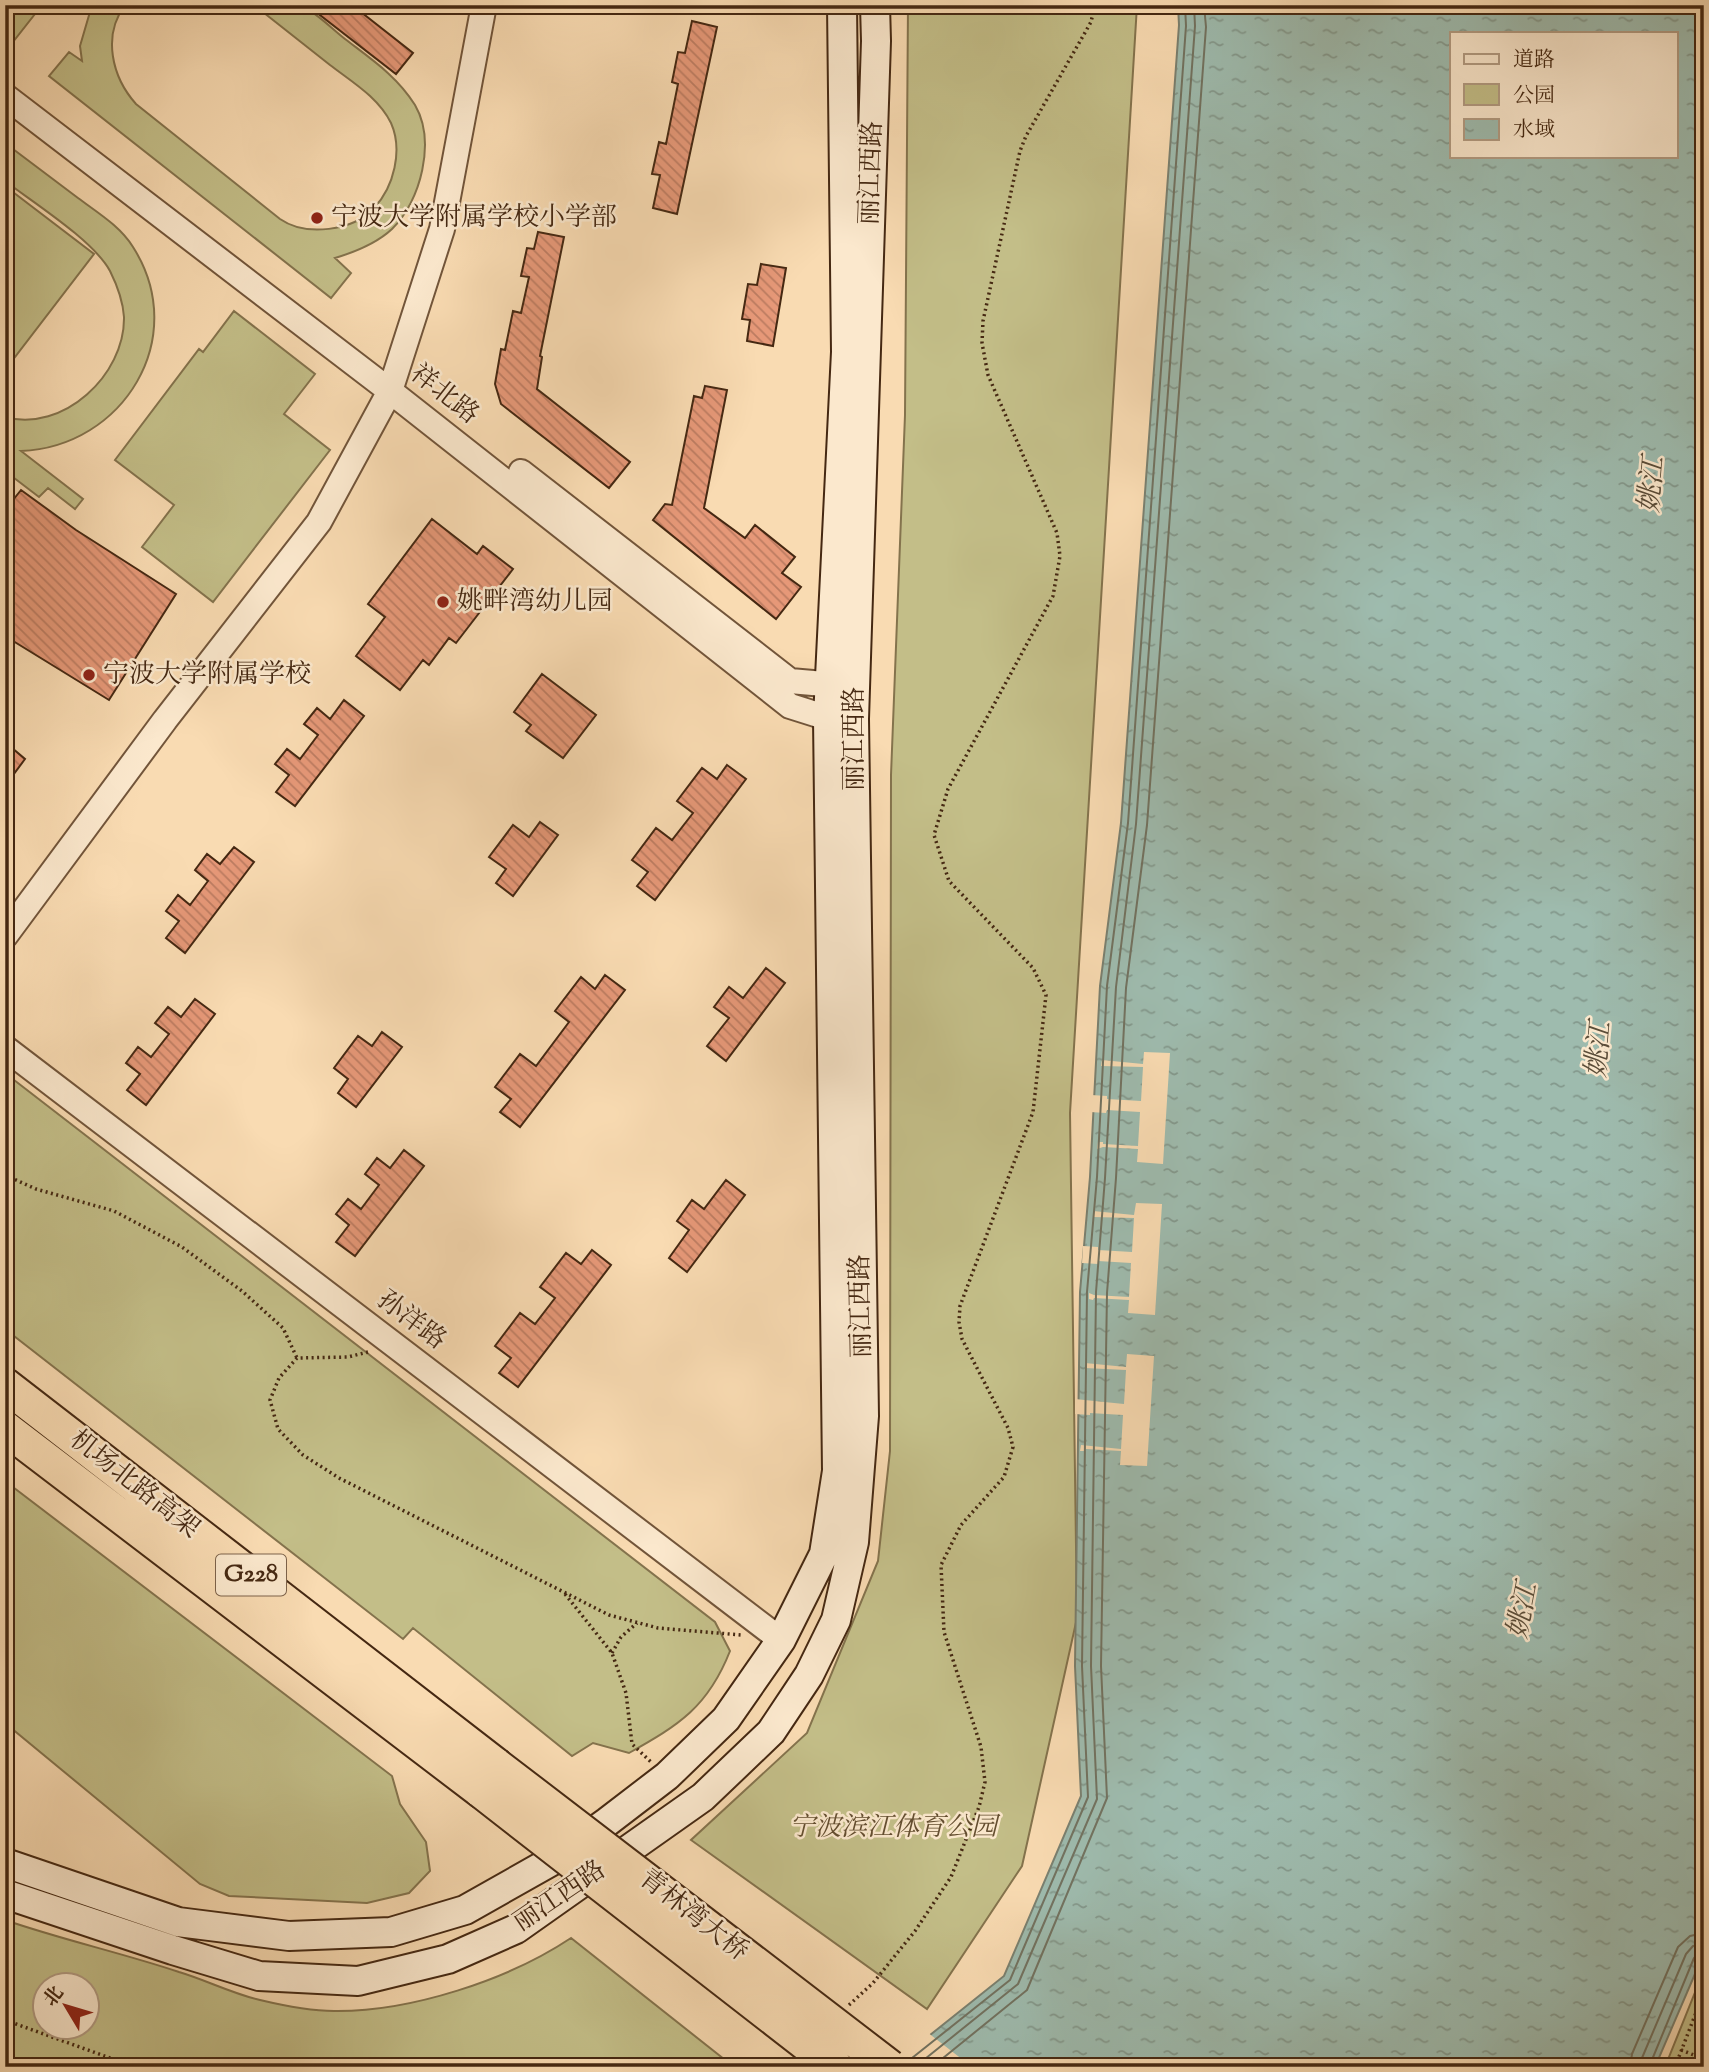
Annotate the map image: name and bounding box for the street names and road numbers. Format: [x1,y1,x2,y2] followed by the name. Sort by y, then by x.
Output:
[852,120,892,226] street label: 丽江西路
[402,356,486,434] street label: 祥北路
[837,687,874,791] street label: 丽江西路
[843,1254,881,1358] street label: 丽江西路
[369,1283,453,1359] street label: 孙洋路
[61,1422,207,1548] street label: 机场北路高架
[216,1554,286,1596] road number: G228
[507,1853,613,1941] street label: 丽江西路
[630,1861,756,1971] street label: 青林湾大桥

